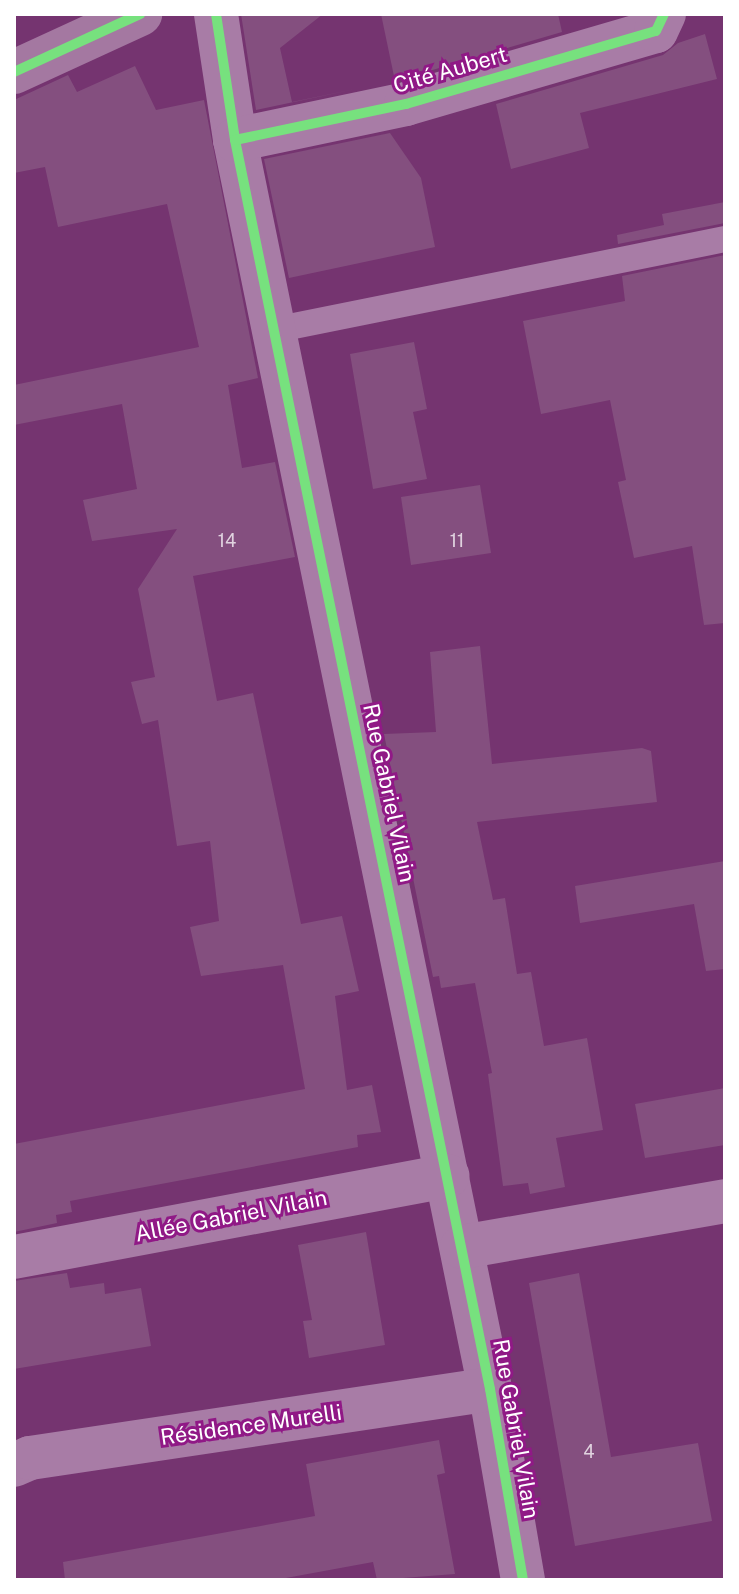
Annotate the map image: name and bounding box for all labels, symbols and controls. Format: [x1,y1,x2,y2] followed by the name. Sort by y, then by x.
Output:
[390,41,510,99] street label: Cité Aubert
[218,530,236,552] house number: 14
[450,530,464,552] house number: 11
[357,701,421,885] street label: Rue Gabriel Vilain
[132,1184,330,1248] street label: Allée Gabriel Vilain
[487,1337,545,1521] street label: Rue Gabriel Vilain
[159,1399,343,1451] street label: Résidence Murelli
[583,1441,595,1463] house number: 4

